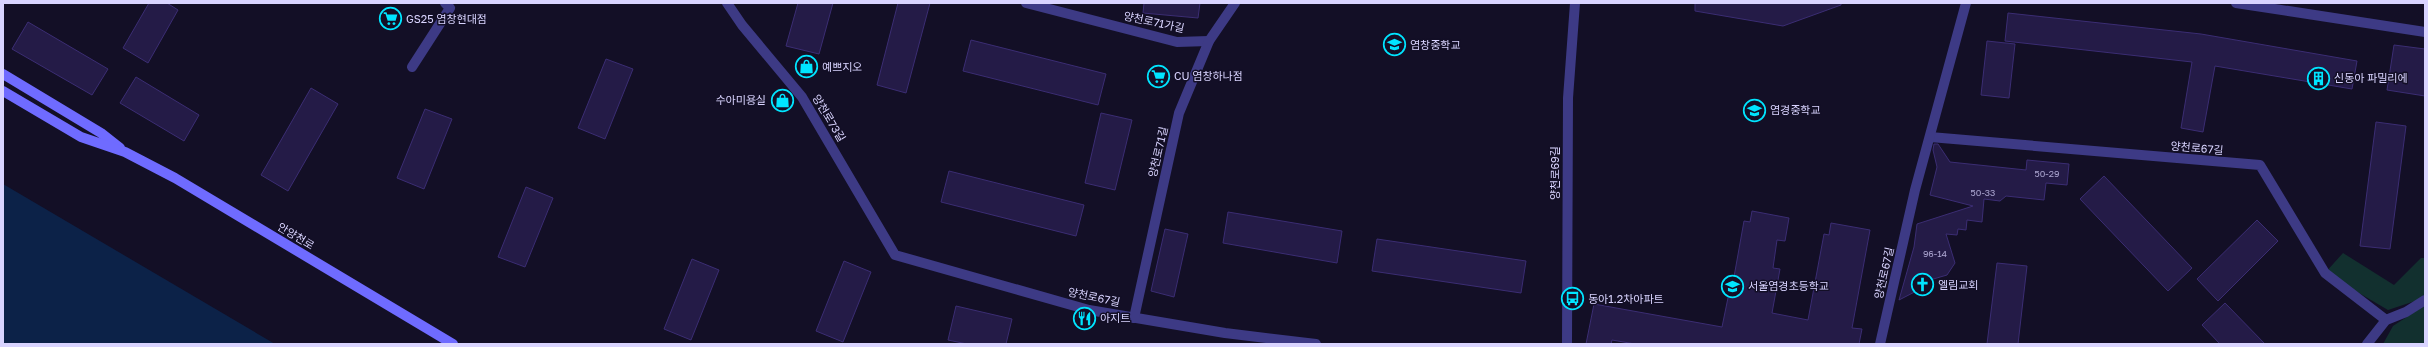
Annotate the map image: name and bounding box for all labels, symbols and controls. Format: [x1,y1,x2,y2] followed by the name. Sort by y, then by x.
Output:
[377,6,403,32] supermarket icon: GS25 염창현대점
[1123,9,1186,34] street label: 양천로71가길
[406,12,487,25] place label: GS25 염창현대점
[1381,32,1407,58] school or university icon: 염창중학교
[1410,38,1461,51] place label: 염창중학교
[794,54,820,80] shop icon: 예쁘지오
[822,60,862,73] place label: 예쁘지오
[1145,63,1171,89] supermarket icon: CU 염창하나점
[2306,65,2332,91] building icon: 신동아 파밀리에
[1174,69,1243,82] place label: CU 염창하나점
[2334,71,2408,84] place label: 신동아 파밀리에
[769,87,795,113] shop icon: 수아미용실
[810,92,849,144] street label: 양천로73길
[715,93,766,106] place label: 수아미용실
[1742,97,1768,123] school or university icon: 염경중학교
[1770,103,1821,116] place label: 염경중학교
[1145,125,1170,179] street label: 양천로71길
[2170,139,2224,156] street label: 양천로67길
[1548,146,1561,200] street label: 양천로69길
[2035,168,2059,179] house number: 50-29
[1971,187,1995,198] house number: 50-33
[276,220,317,252] street label: 안양천로
[1871,246,1896,300] street label: 양천로67길
[1923,248,1948,259] house number: 96-14
[1910,272,1936,298] church icon: 엘림교회
[1720,273,1746,299] school or university icon: 서울염경초등학교
[1938,278,1978,291] place label: 엘림교회
[1748,279,1829,292] place label: 서울염경초등학교
[1067,285,1121,308] street label: 양천로67길
[1559,286,1585,312] bus stop icon: 동아1.2차아파트
[1588,292,1664,305] place label: 동아1.2차아파트
[1071,305,1097,331] restaurant icon: 아지트
[1100,311,1130,324] place label: 아지트

